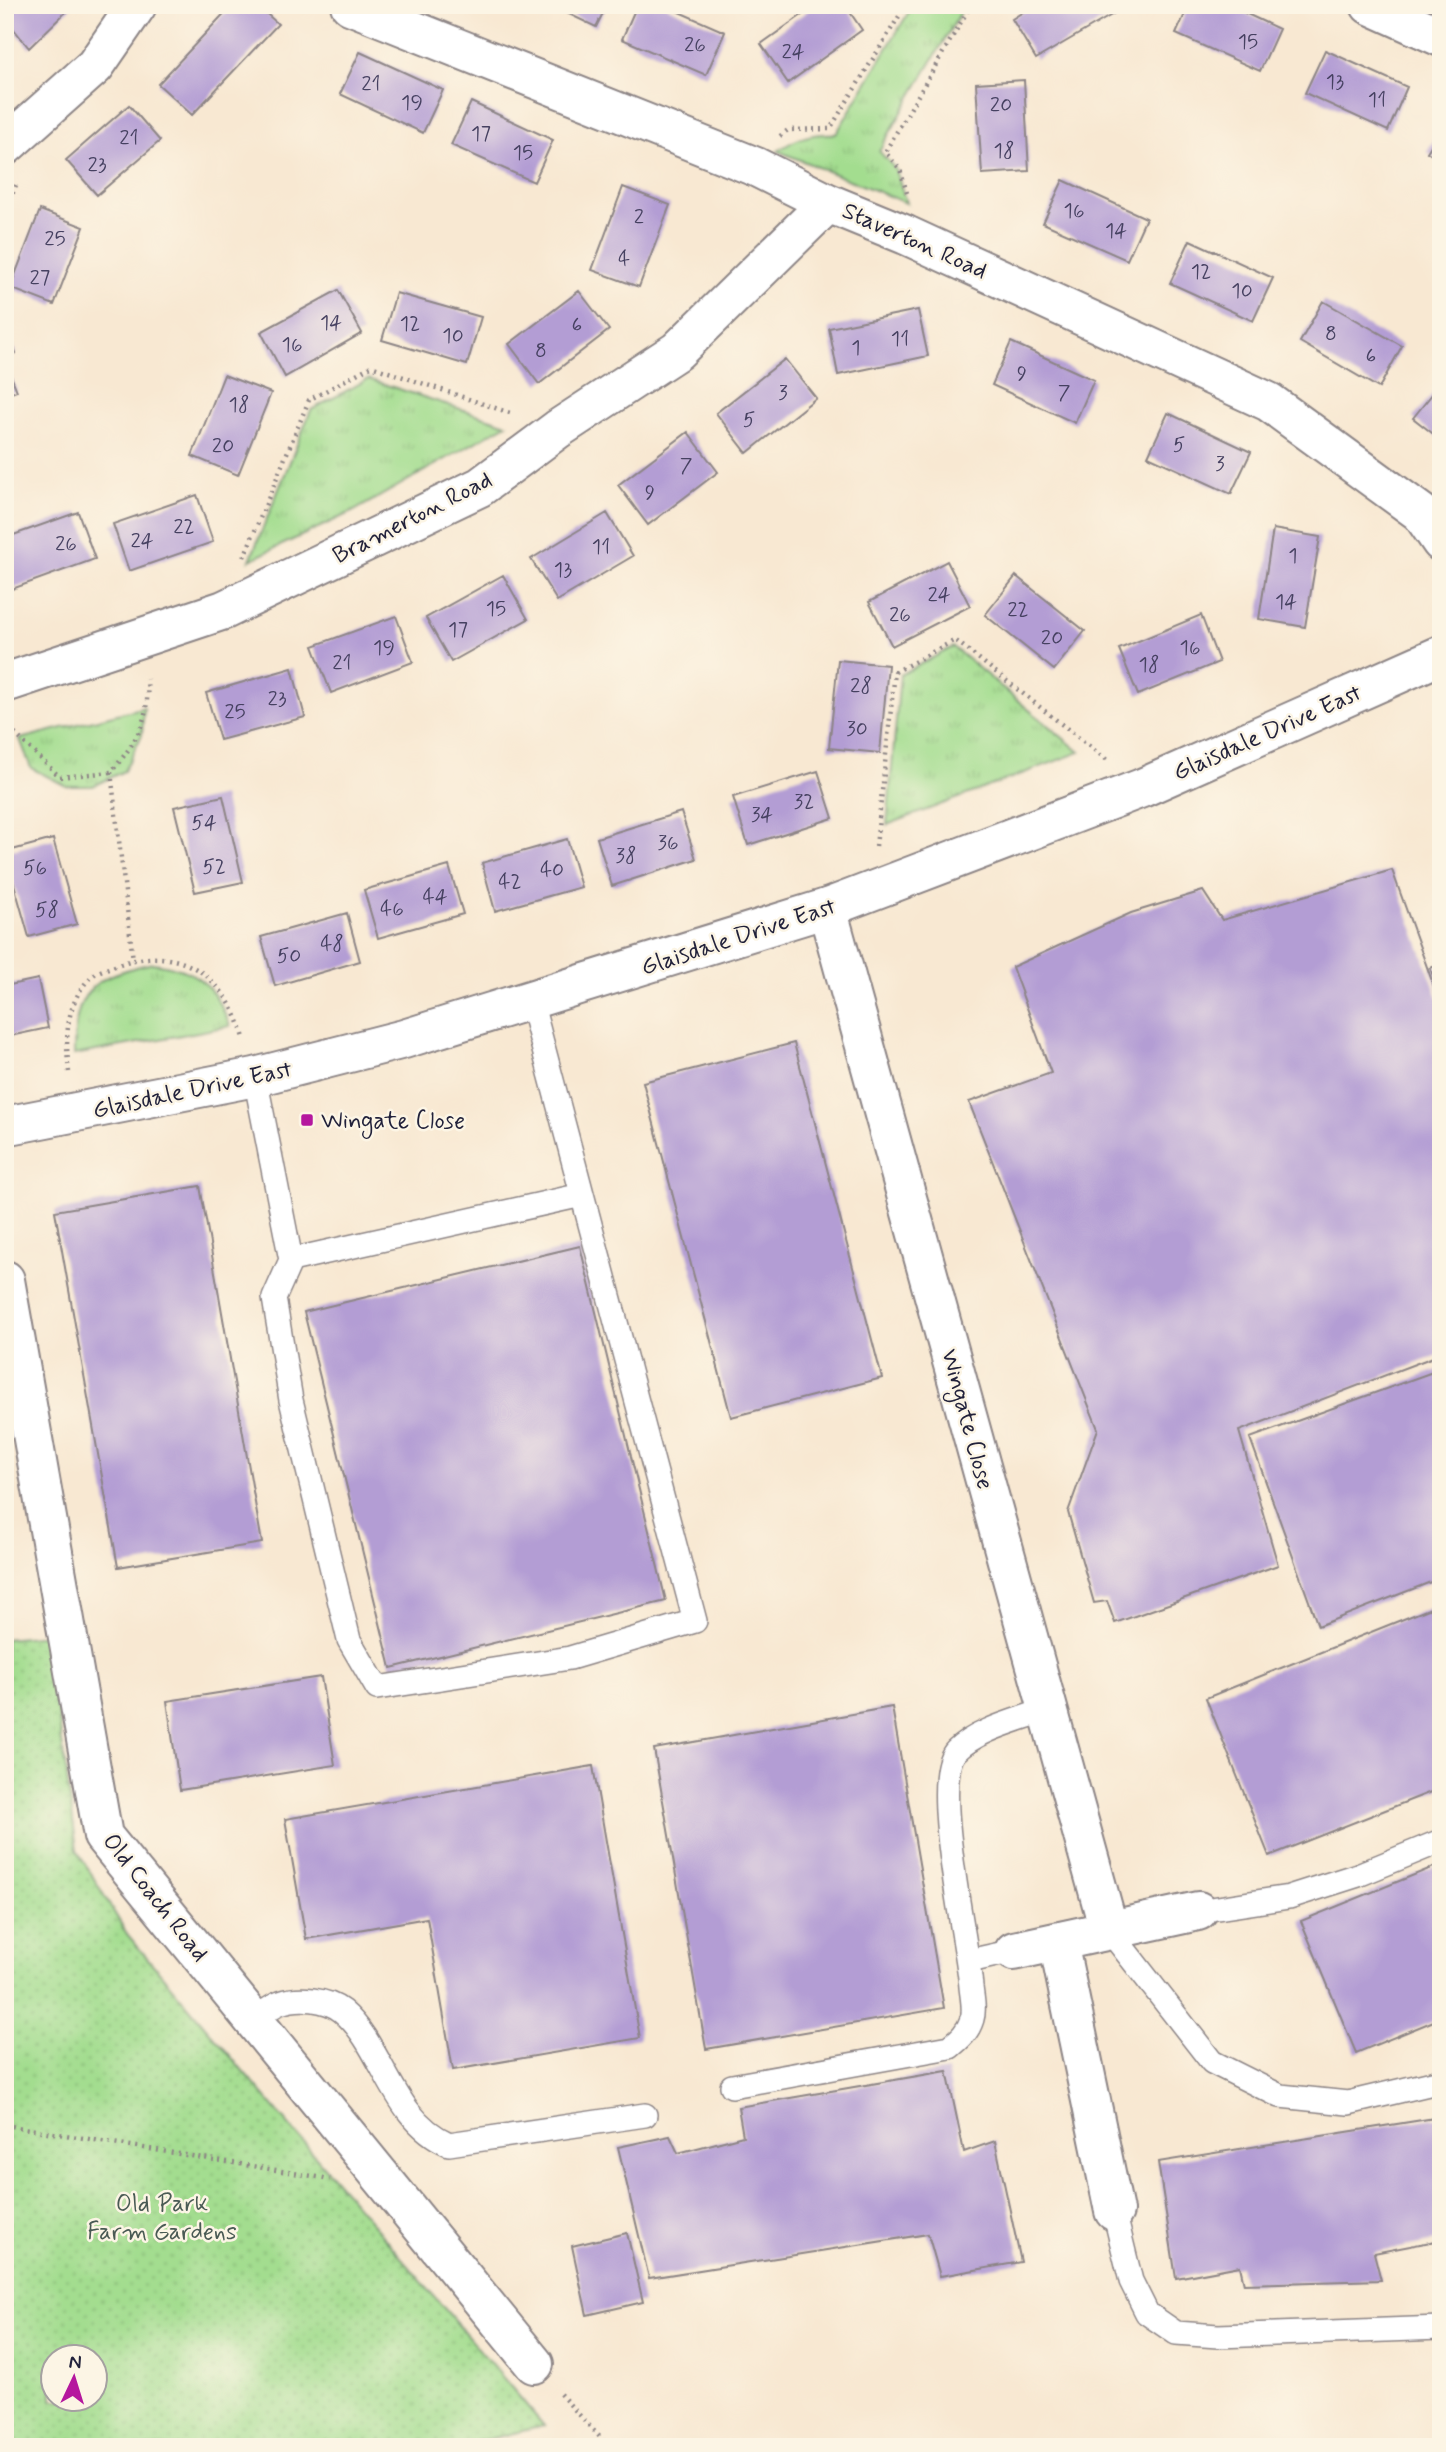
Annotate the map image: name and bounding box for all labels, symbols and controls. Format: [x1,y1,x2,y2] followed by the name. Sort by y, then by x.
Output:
[1238,28,1258,56] house number: 15
[684,31,706,59] house number: 26
[781,38,805,66] house number: 24
[1326,68,1344,96] house number: 13
[361,70,381,98] house number: 21
[1368,86,1386,114] house number: 11
[401,89,423,117] house number: 19
[990,91,1012,119] house number: 20
[471,120,491,148] house number: 17
[119,124,139,152] house number: 21
[994,137,1014,165] house number: 18
[513,139,533,167] house number: 15
[87,151,107,179] house number: 23
[837,196,992,287] street label: Staverton Road
[1064,197,1085,225] house number: 16
[634,203,644,231] house number: 2
[1105,217,1127,245] house number: 14
[44,225,66,253] house number: 25
[618,245,630,273] house number: 4
[1191,258,1211,286] house number: 12
[30,264,50,292] house number: 27
[1231,277,1253,305] house number: 10
[320,309,342,337] house number: 14
[400,310,420,338] house number: 12
[572,311,582,339] house number: 6
[1325,320,1337,348] house number: 8
[442,322,464,350] house number: 10
[891,325,909,353] house number: 11
[282,331,303,359] house number: 16
[851,334,861,362] house number: 1
[535,337,547,365] house number: 8
[1366,342,1376,370] house number: 6
[1017,360,1027,388] house number: 9
[778,379,788,407] house number: 3
[1058,379,1071,407] house number: 7
[229,391,249,419] house number: 18
[743,406,755,434] house number: 5
[1173,431,1185,459] house number: 5
[212,432,234,460] house number: 20
[1215,450,1225,478] house number: 3
[680,452,693,480] house number: 7
[328,465,498,572] street label: Bramerton Road
[645,479,655,507] house number: 9
[173,513,195,541] house number: 22
[130,527,154,555] house number: 24
[55,530,77,558] house number: 26
[592,533,610,561] house number: 11
[1288,542,1298,570] house number: 1
[554,556,572,584] house number: 13
[927,581,951,609] house number: 24
[1275,588,1297,616] house number: 14
[486,595,506,623] house number: 15
[1007,596,1029,624] house number: 22
[889,601,911,629] house number: 26
[448,616,468,644] house number: 17
[1041,624,1063,652] house number: 20
[373,634,395,662] house number: 19
[1180,634,1201,662] house number: 16
[332,649,352,677] house number: 21
[1139,651,1159,679] house number: 18
[850,672,872,700] house number: 28
[1169,678,1367,789] street label: Glaisdale Drive East
[267,685,287,713] house number: 23
[224,698,246,726] house number: 25
[846,715,868,743] house number: 30
[794,788,814,816] house number: 32
[751,801,773,829] house number: 34
[191,809,217,837] house number: 54
[657,829,679,857] house number: 36
[616,842,637,870] house number: 38
[202,853,226,881] house number: 52
[23,854,47,882] house number: 56
[540,856,564,884] house number: 40
[498,868,522,896] house number: 42
[423,883,448,911] house number: 44
[637,891,840,984] street label: Glaisdale Drive East
[380,895,404,923] house number: 46
[35,896,59,924] house number: 58
[320,930,344,958] house number: 48
[277,942,301,970] house number: 50
[90,1054,295,1127] street label: Glaisdale Drive East
[321,1106,465,1139] place label: Wingate Close
[299,1112,315,1128] marker: Wingate Close
[931,1346,1000,1493] street label: Wingate Close
[95,1827,215,1969] street label: Old Coach Road
[87,2189,237,2248] park label: Old Park Farm Gardens
[38,2344,108,2414] north arrow
[68,2350,82,2375] text: N

